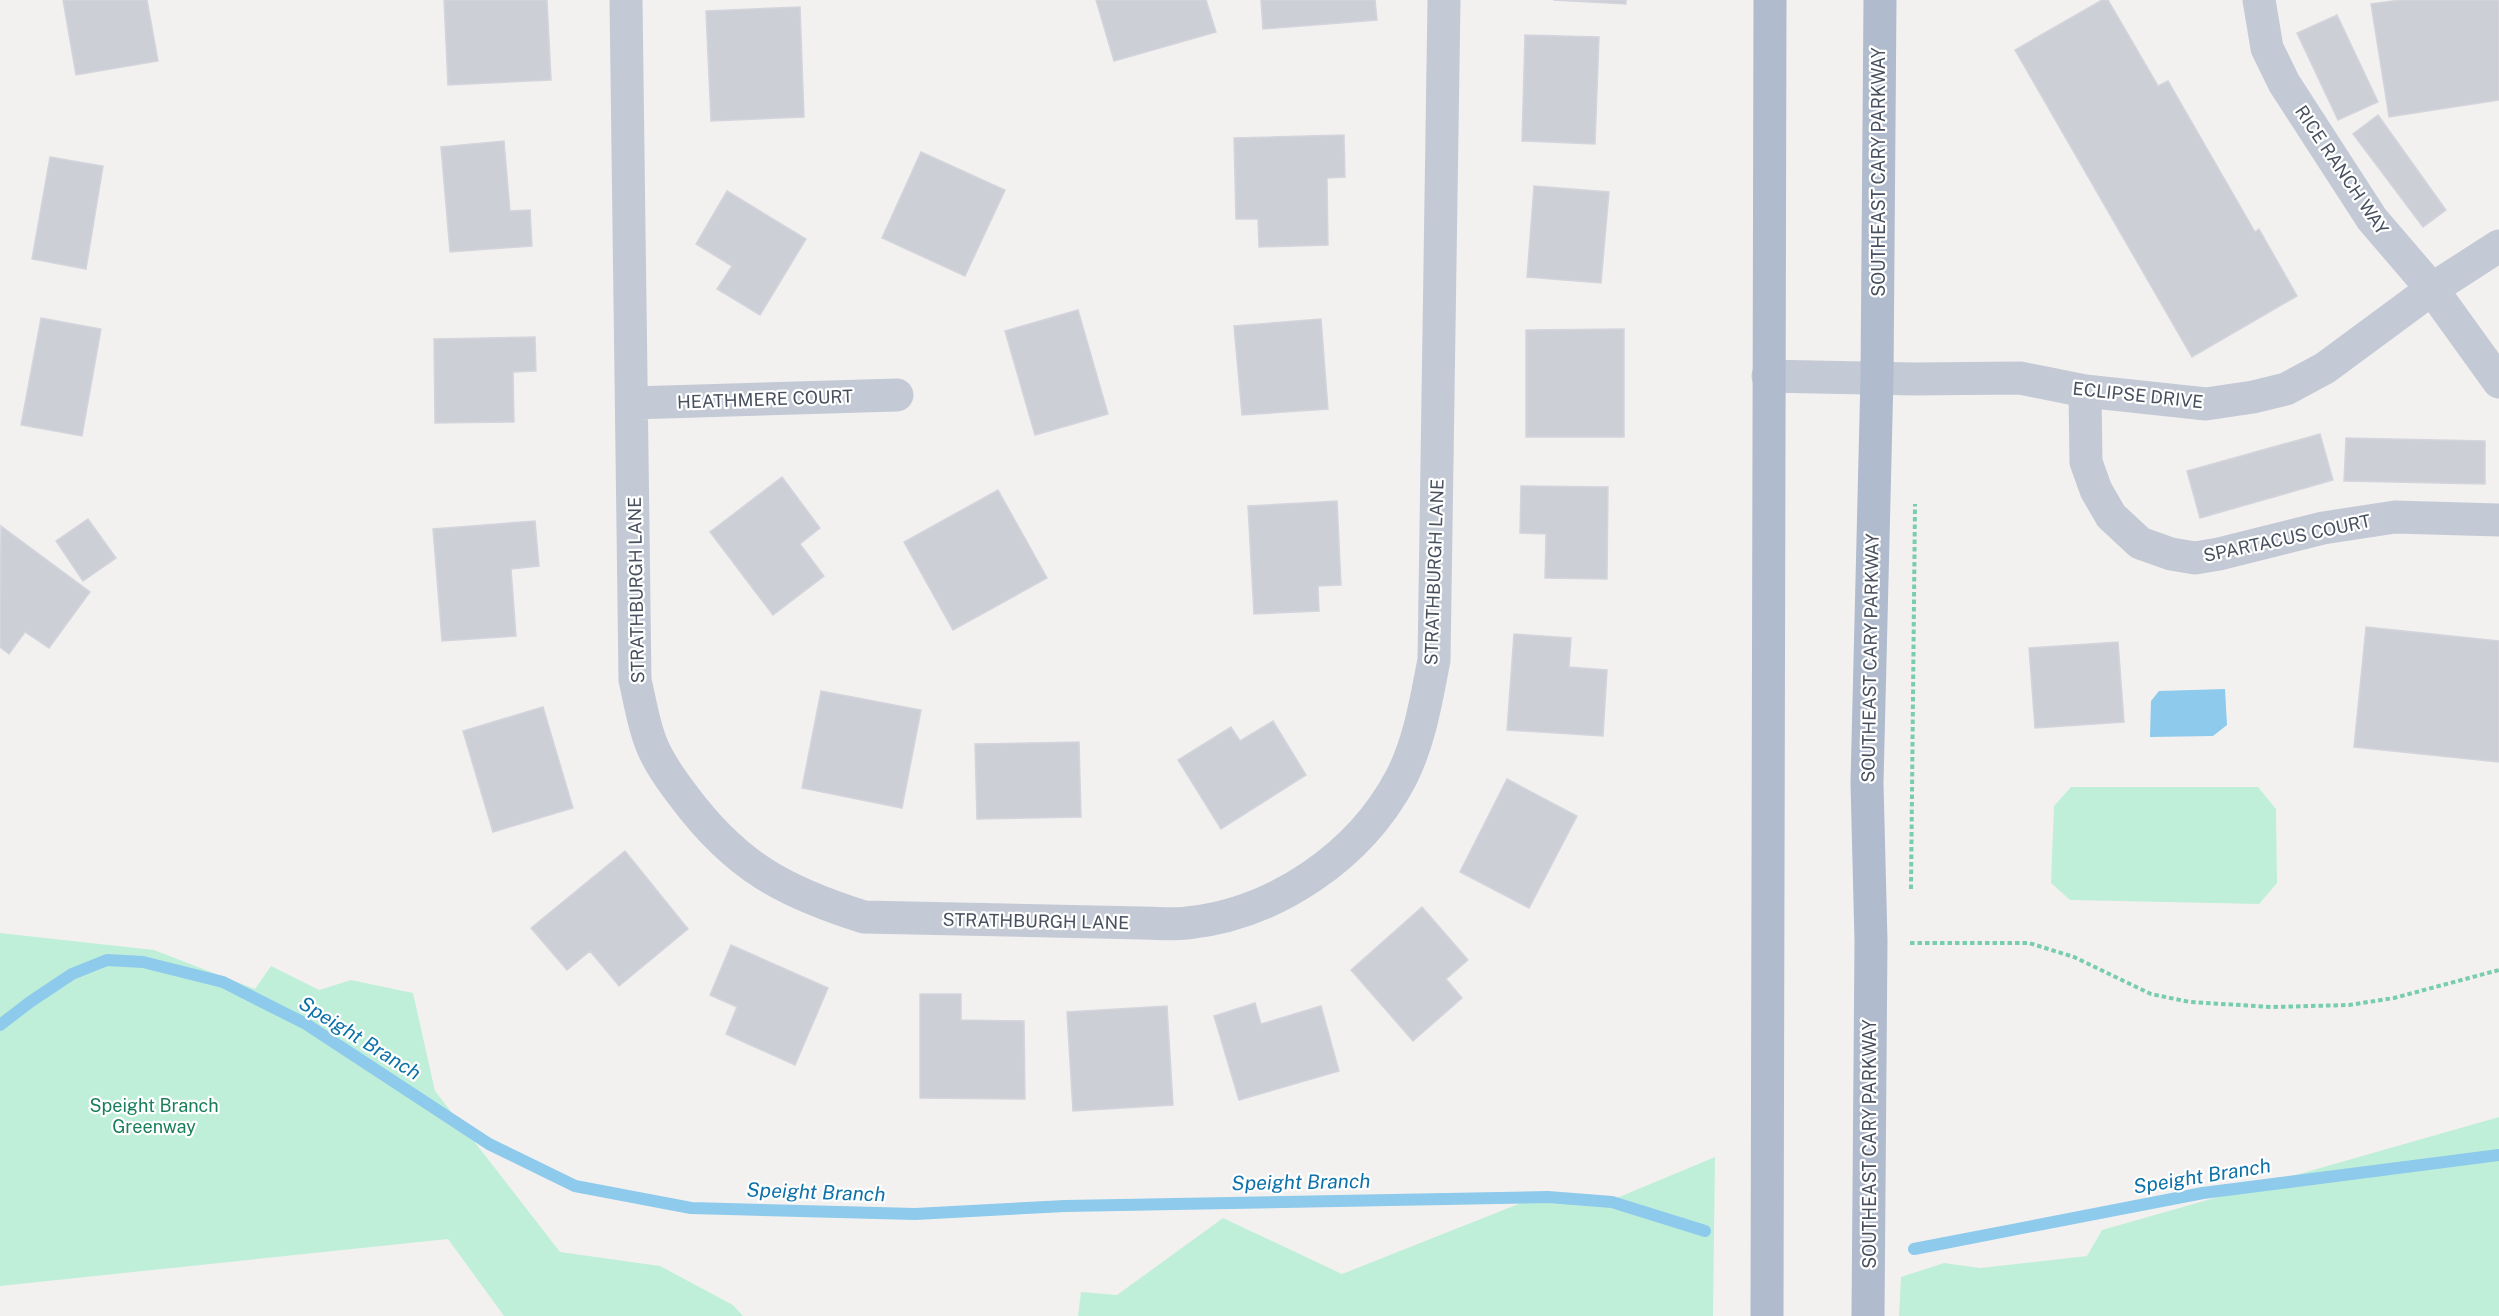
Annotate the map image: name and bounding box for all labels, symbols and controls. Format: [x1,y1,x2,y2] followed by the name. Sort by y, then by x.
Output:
[1868,47,1889,297] street label: SOUTHEAST CARY PARKWAY
[2291,101,2393,239] street label: RICE RANCH WAY
[2072,378,2204,412] street label: ECLIPSE DRIVE
[677,385,854,413] street label: HEATHMERE COURT
[1420,478,1448,666] street label: STRATHBURGH LANE
[624,497,648,683] street label: STRATHBURGH LANE
[2201,510,2373,566] street label: SPARTACUS COURT
[1857,533,1883,783] street label: SOUTHEAST CARY PARKWAY
[943,909,1129,933] street label: STRATHBURGH LANE
[295,991,425,1085] water label: Speight Branch
[1859,1019,1880,1269] street label: SOUTHEAST CARY PARKWAY
[89,1095,219,1137] park label: Speight Branch Greenway
[2131,1153,2273,1199] water label: Speight Branch
[1231,1169,1371,1195] water label: Speight Branch
[746,1178,886,1206] water label: Speight Branch

